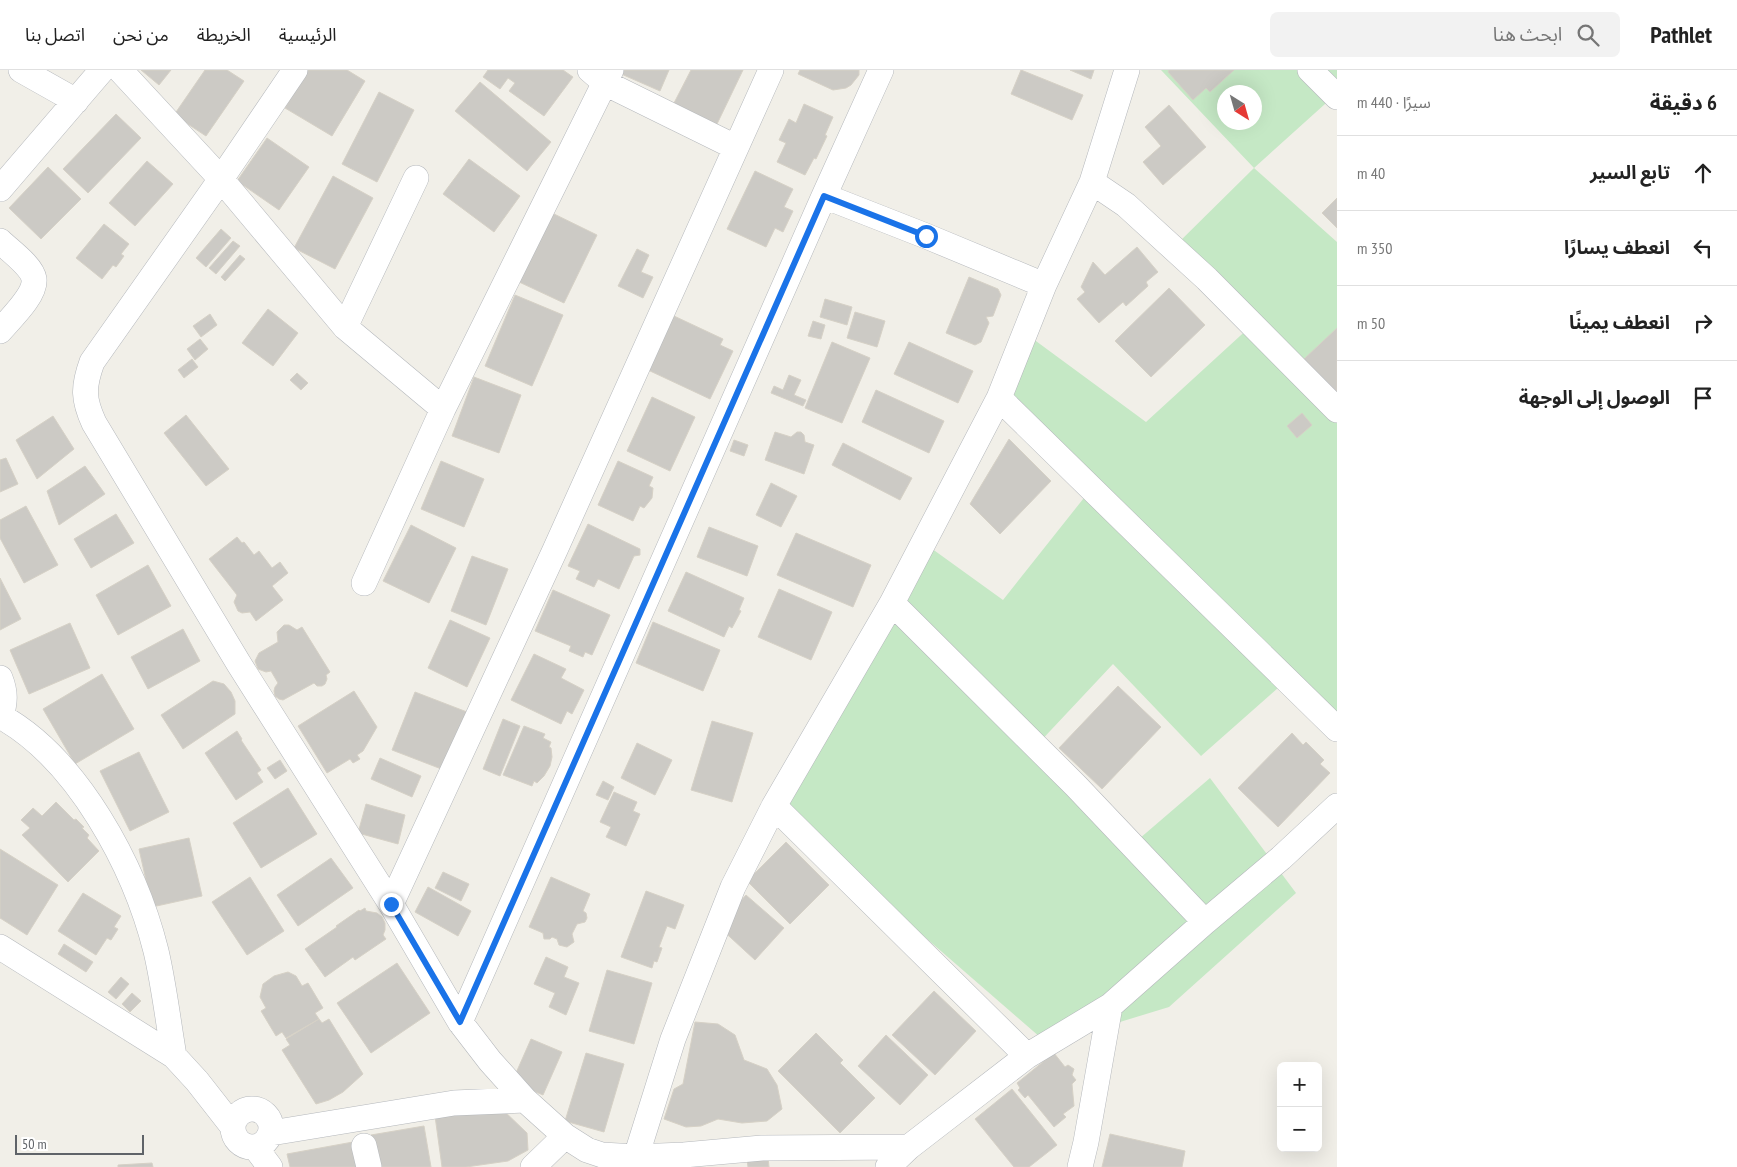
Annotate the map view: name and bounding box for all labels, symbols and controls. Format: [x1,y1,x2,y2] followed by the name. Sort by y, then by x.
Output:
[1270,12,1620,57] search box
[1650,19,1712,50] text: Pathlet
[1574,21,1602,49] icon: search
[1493,22,1562,46] text: ابحث هنا
[25,23,85,46] text: اتصل بنا
[113,23,169,46] text: من نحن
[197,23,251,46] text: الخريطة
[279,23,337,46] text: الرئيسية
[1217,85,1262,130] north arrow
[1650,89,1717,116] text: 6 دقيقة
[1357,92,1431,112] text: سيرًا · 440 m
[1689,159,1717,187] icon: ahead
[1590,160,1670,184] text: تابع السير
[1357,163,1385,183] text: 40 m
[915,225,938,248] route start
[1689,234,1717,262] icon: left
[1564,235,1670,259] text: انعطف يسارًا
[1357,238,1392,258] text: 350 m
[1689,309,1717,337] icon: right
[1569,310,1670,334] text: انعطف يمينًا
[1357,313,1385,333] text: 50 m
[1689,384,1717,412] icon: arrive
[1519,385,1670,409] text: الوصول إلى الوجهة
[380,893,403,916] route end
[1277,1062,1322,1152] map controls
[1277,1062,1322,1107] button: +
[1277,1107,1322,1152] button: −
[15,1132,144,1155] scale bar
[22,1135,47,1153] text: 50 m

